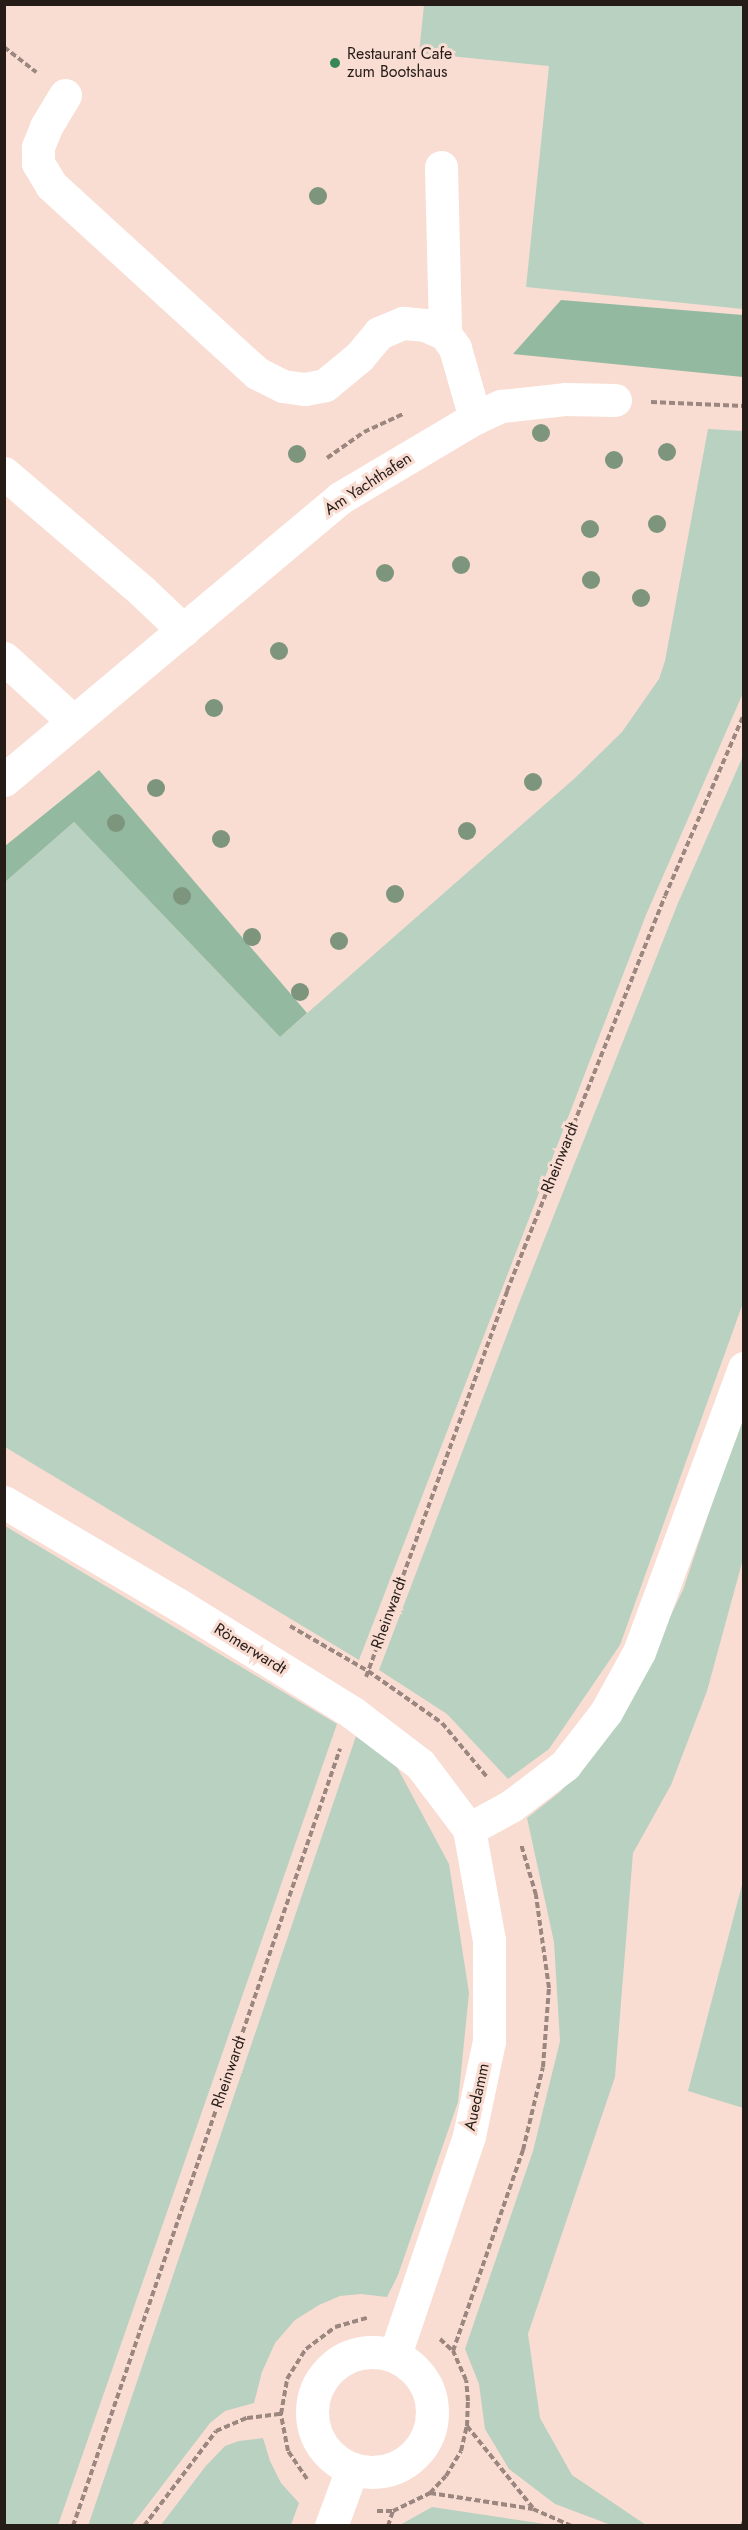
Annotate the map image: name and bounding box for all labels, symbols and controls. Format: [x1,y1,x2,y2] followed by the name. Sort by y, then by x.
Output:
[347,44,452,82] place label: Restaurant Cafe zum Bootshaus
[328,56,342,70] marker: Restaurant Cafe zum Bootshaus
[321,449,415,519] street label: Am Yachthafen
[537,1120,583,1196] street label: Rheinwardt
[367,1574,411,1652] street label: Rheinwardt
[210,1619,290,1679] street label: Römerwardt
[208,2033,250,2111] street label: Rheinwardt
[460,2061,494,2133] street label: Auedamm

